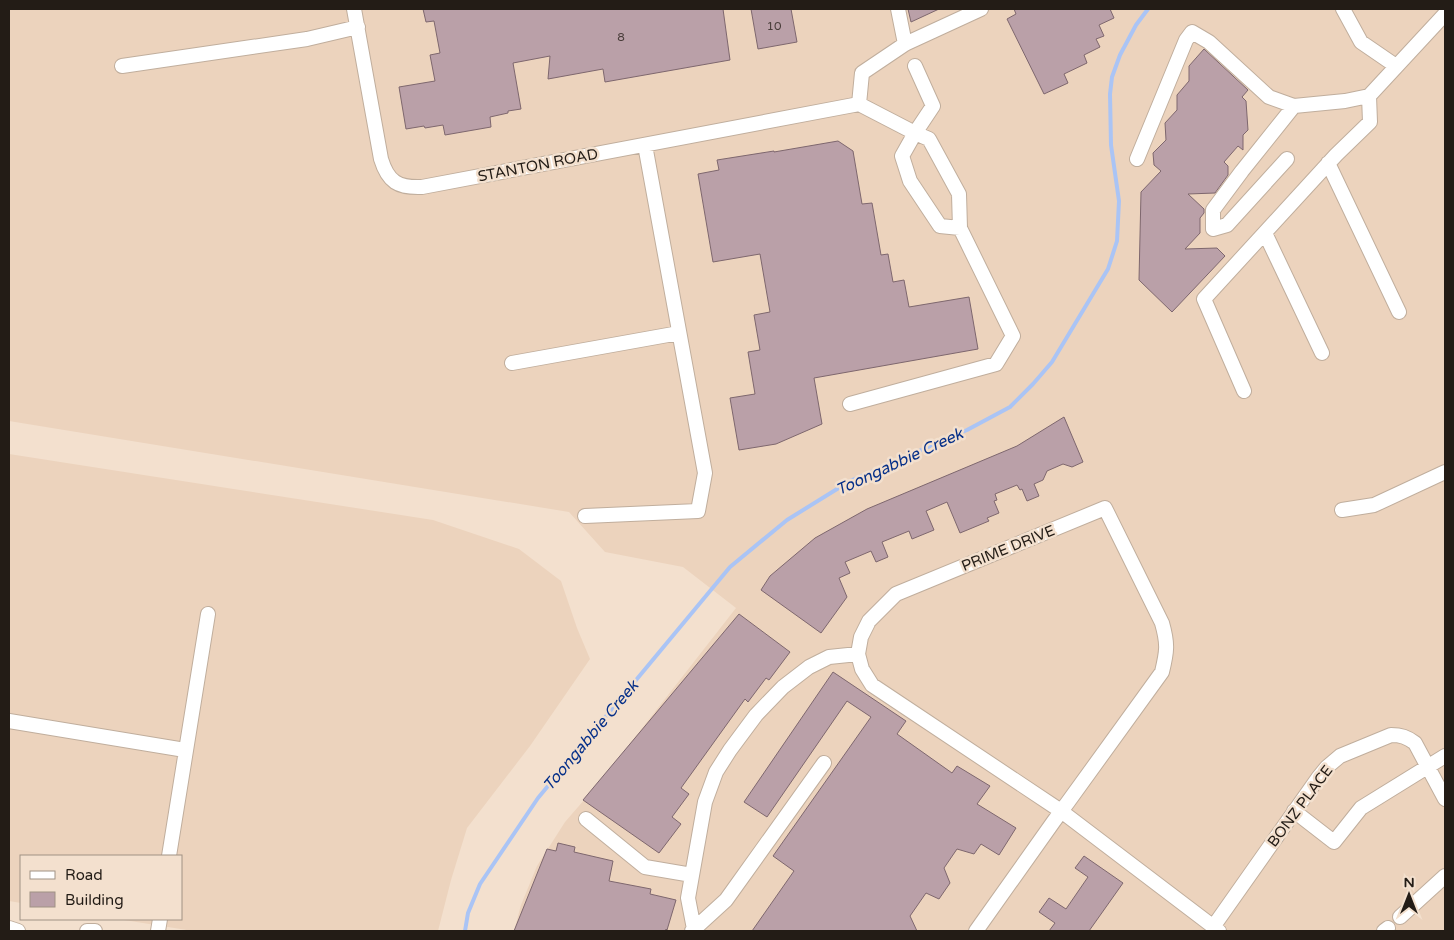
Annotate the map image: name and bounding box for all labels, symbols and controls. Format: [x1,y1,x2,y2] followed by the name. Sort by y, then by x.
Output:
[766,19,782,33] house number: 10
[617,30,625,44] house number: 8
[476,145,600,185] street label: STANTON ROAD
[833,423,967,500] water label: Toongabbie Creek
[959,521,1057,575] street label: PRIME DRIVE
[539,675,644,795] water label: Toongabbie Creek
[1263,762,1337,850] street label: BONZ PLACE
[20,855,182,920] legend
[65,866,103,884] text: Road
[1384,870,1434,920] north arrow
[1403,874,1415,891] text: N
[65,891,124,909] text: Building

